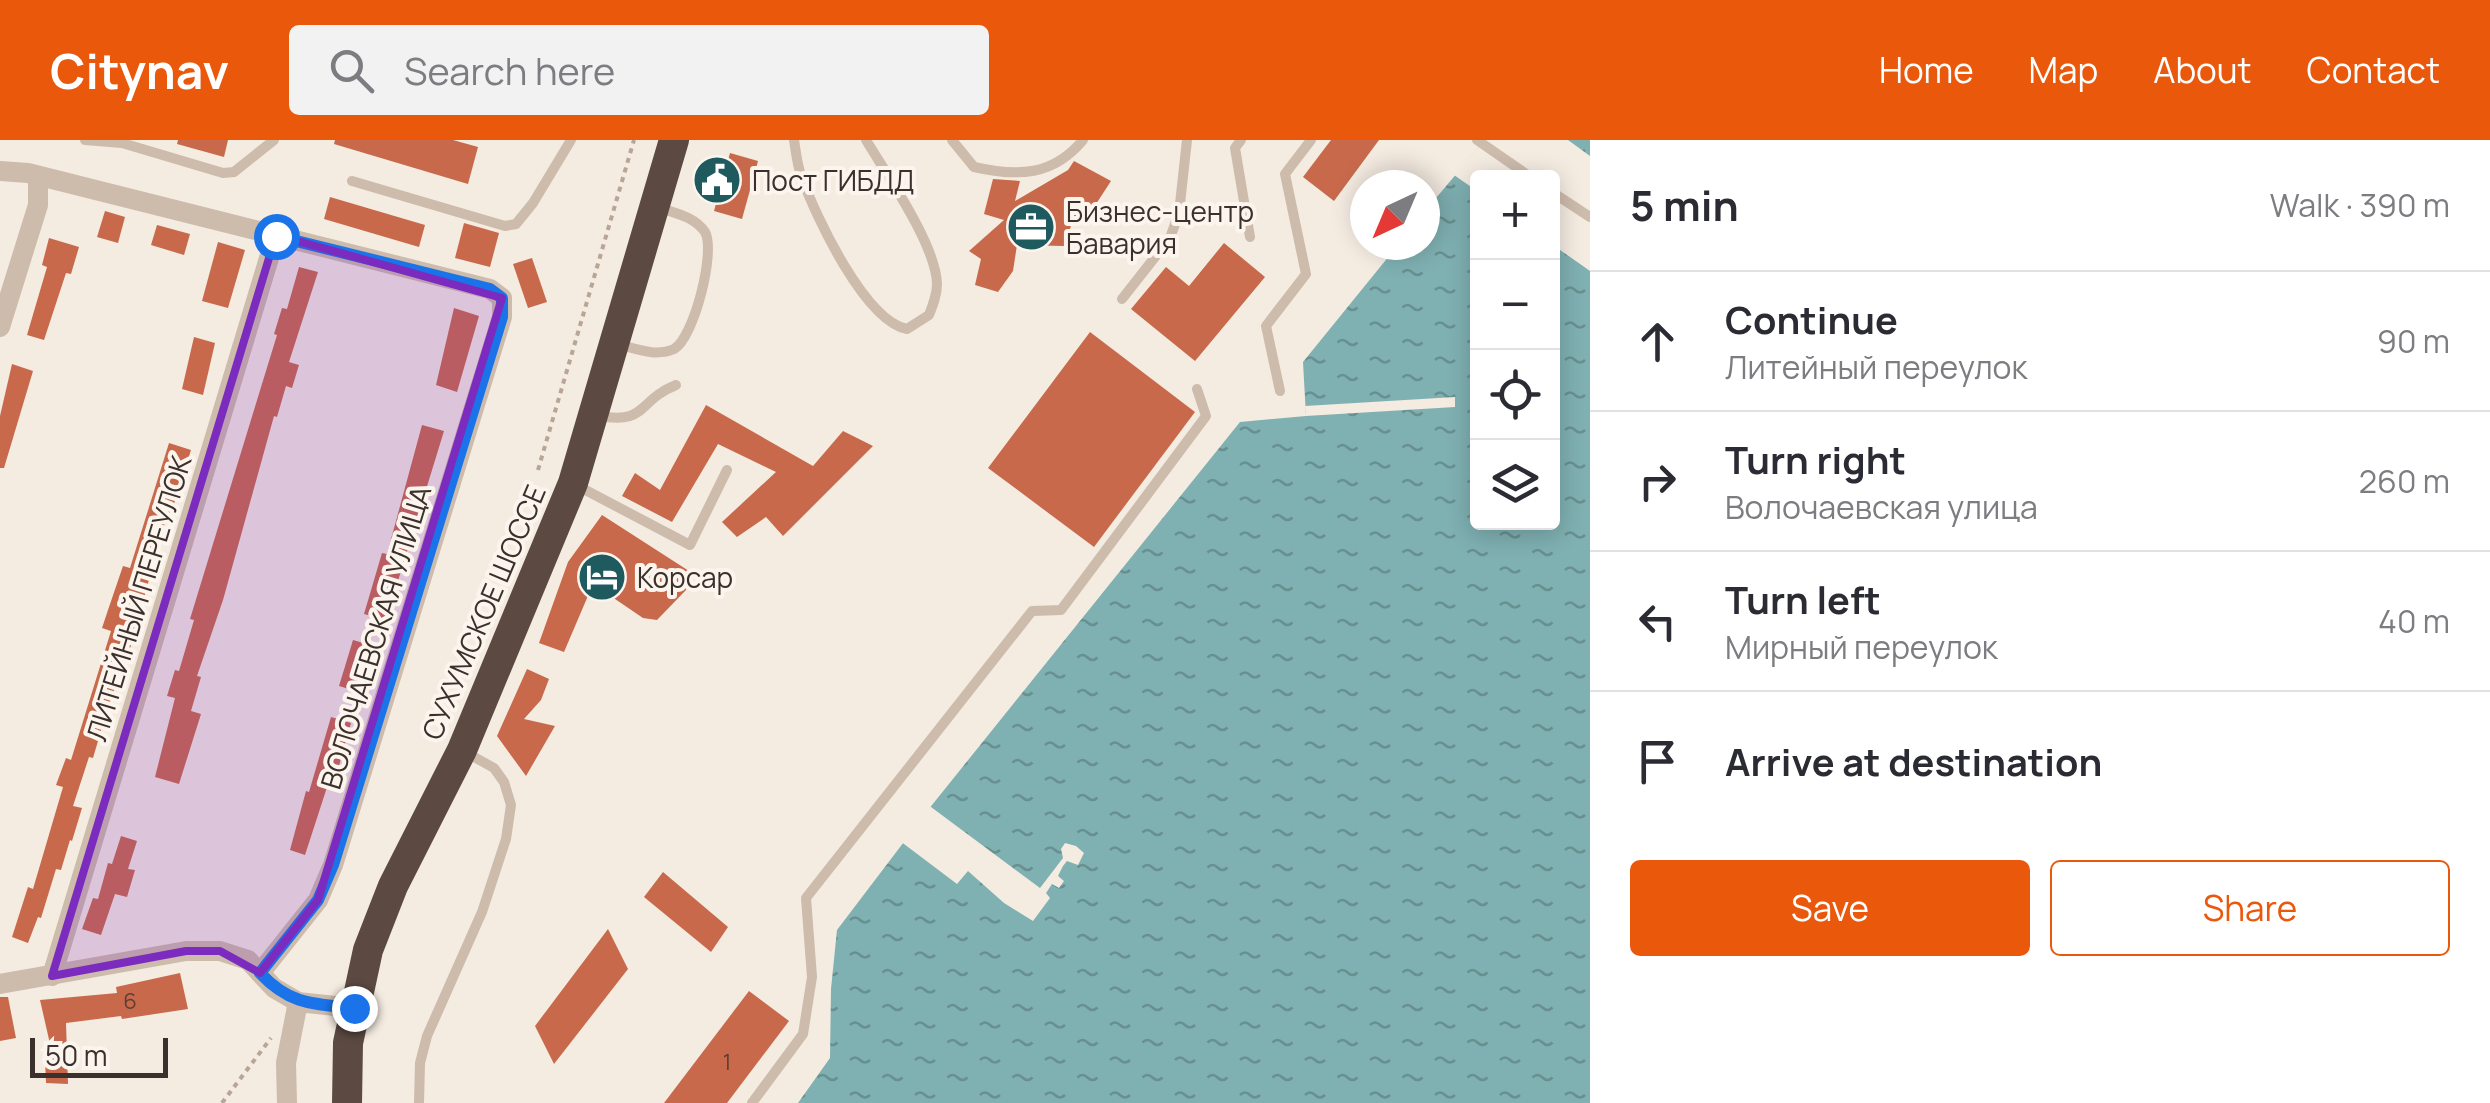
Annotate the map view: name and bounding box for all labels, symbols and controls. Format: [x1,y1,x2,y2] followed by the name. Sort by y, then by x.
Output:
[289,25,989,115] search box
[50,38,229,103] text: Citynav
[324,43,379,98] icon: search
[404,44,615,96] text: Search here
[1879,46,1974,94] text: Home
[2029,46,2098,94] text: Map
[2153,46,2252,94] text: About
[2307,46,2440,94] text: Contact
[691,154,743,206] public building icon: Пост ГИБДД
[752,161,915,199] place label: Пост ГИБДД
[1350,170,1440,260] north arrow
[1470,170,1560,530] map controls
[1470,170,1560,260] button: +
[1630,176,1739,234] text: 5 min
[2270,183,2450,227] text: Walk · 390 m
[1066,192,1254,262] place label: Бизнес-центр Бавария
[1005,201,1057,253] office icon: Бизнес-центр Бавария
[254,214,300,260] route start
[1470,260,1560,350] button: −
[1725,293,1898,345] text: Continue
[1630,314,1685,369] icon: ahead
[2377,319,2450,363] text: 90 m
[1725,345,2027,389] text: Литейный переулок
[1470,350,1560,440] button: locate
[1725,433,1906,485] text: Turn right
[1470,440,1560,530] button: layers
[76,450,200,745] street label: ЛИТЕЙНЫЙ ПЕРЕУЛОК
[1630,454,1685,509] icon: right
[2359,459,2450,503] text: 260 m
[412,479,554,745] street label: СУХУМСКОЕ ШОССЕ
[311,480,439,793] street label: ВОЛОЧАЕВСКАЯ УЛИЦА
[1725,485,2038,529] text: Волочаевская улица
[576,551,628,603] hotel icon: Корсар
[637,558,733,596] place label: Корсар
[1725,573,1881,625] text: Turn left
[1630,594,1685,649] icon: left
[2378,599,2450,643] text: 40 m
[1725,625,1998,669] text: Мирный переулок
[1630,734,1685,789] icon: arrive
[1725,735,2102,787] text: Arrive at destination
[1630,860,2030,956] button: Save
[2050,860,2450,956] button: Share
[123,986,137,1016] house number: 6
[332,986,378,1032] route end
[30,1033,168,1078] scale bar
[45,1036,108,1074] text: 50 m
[723,1047,731,1077] house number: 1

